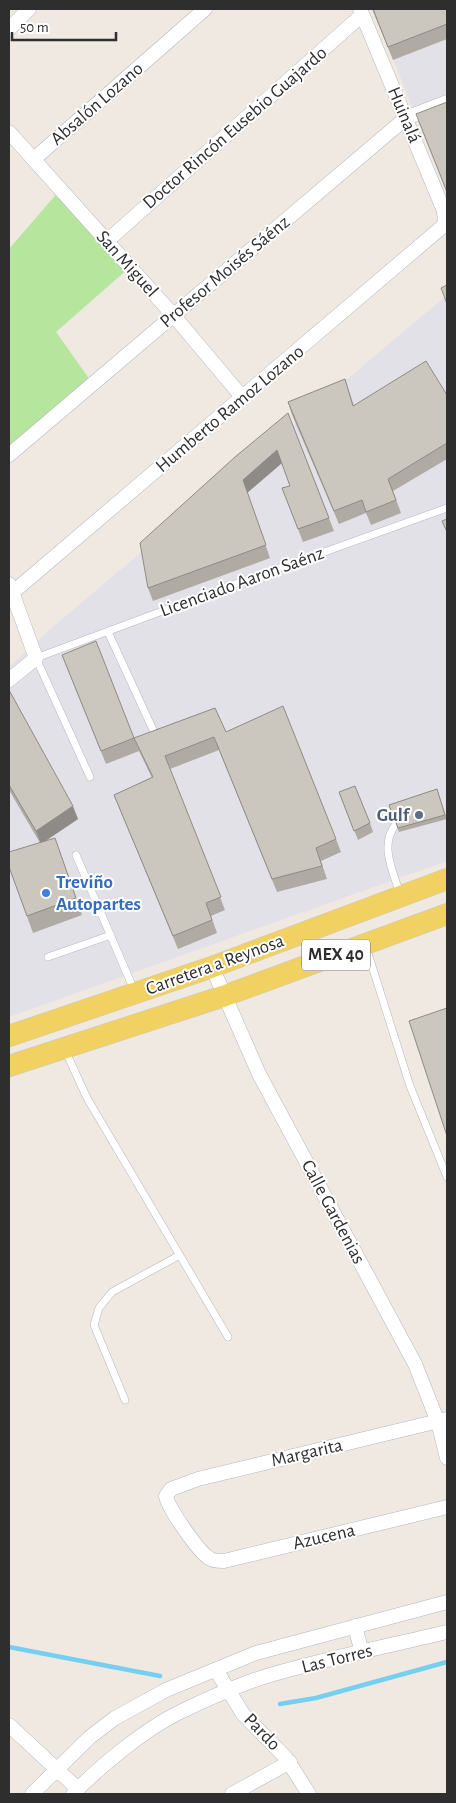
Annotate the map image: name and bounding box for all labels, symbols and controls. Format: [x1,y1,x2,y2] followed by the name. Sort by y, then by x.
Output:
[12,10,116,42] scale bar
[20,20,49,35] text: 50 m
[139,43,331,213] street label: Doctor Rincón Eusebio Guajardo
[47,59,147,149] street label: Absalón Lozano
[384,84,424,146] street label: Huinalá
[157,212,293,332] street label: Profesor Moisés Sáénz
[92,227,162,301] street label: San Miguel
[152,342,308,476] street label: Humberto Ramoz Lozano
[158,543,327,620] street label: Licenciado Aaron Saénz
[377,806,411,825] place label: Gulf
[413,809,425,821] marker: Gulf
[56,873,141,914] place label: Treviño Autopartes
[40,887,52,899] marker: Treviño Autopartes
[143,931,287,999] street label: Carretera a Reynosa
[302,940,370,970] road number: MEX 40
[298,1157,368,1267] street label: Calle Gardenias
[269,1436,345,1470] street label: Margarita
[291,1521,357,1553] street label: Azucena
[300,1641,374,1677] street label: Las Torres
[240,1710,284,1754] street label: Pardo

